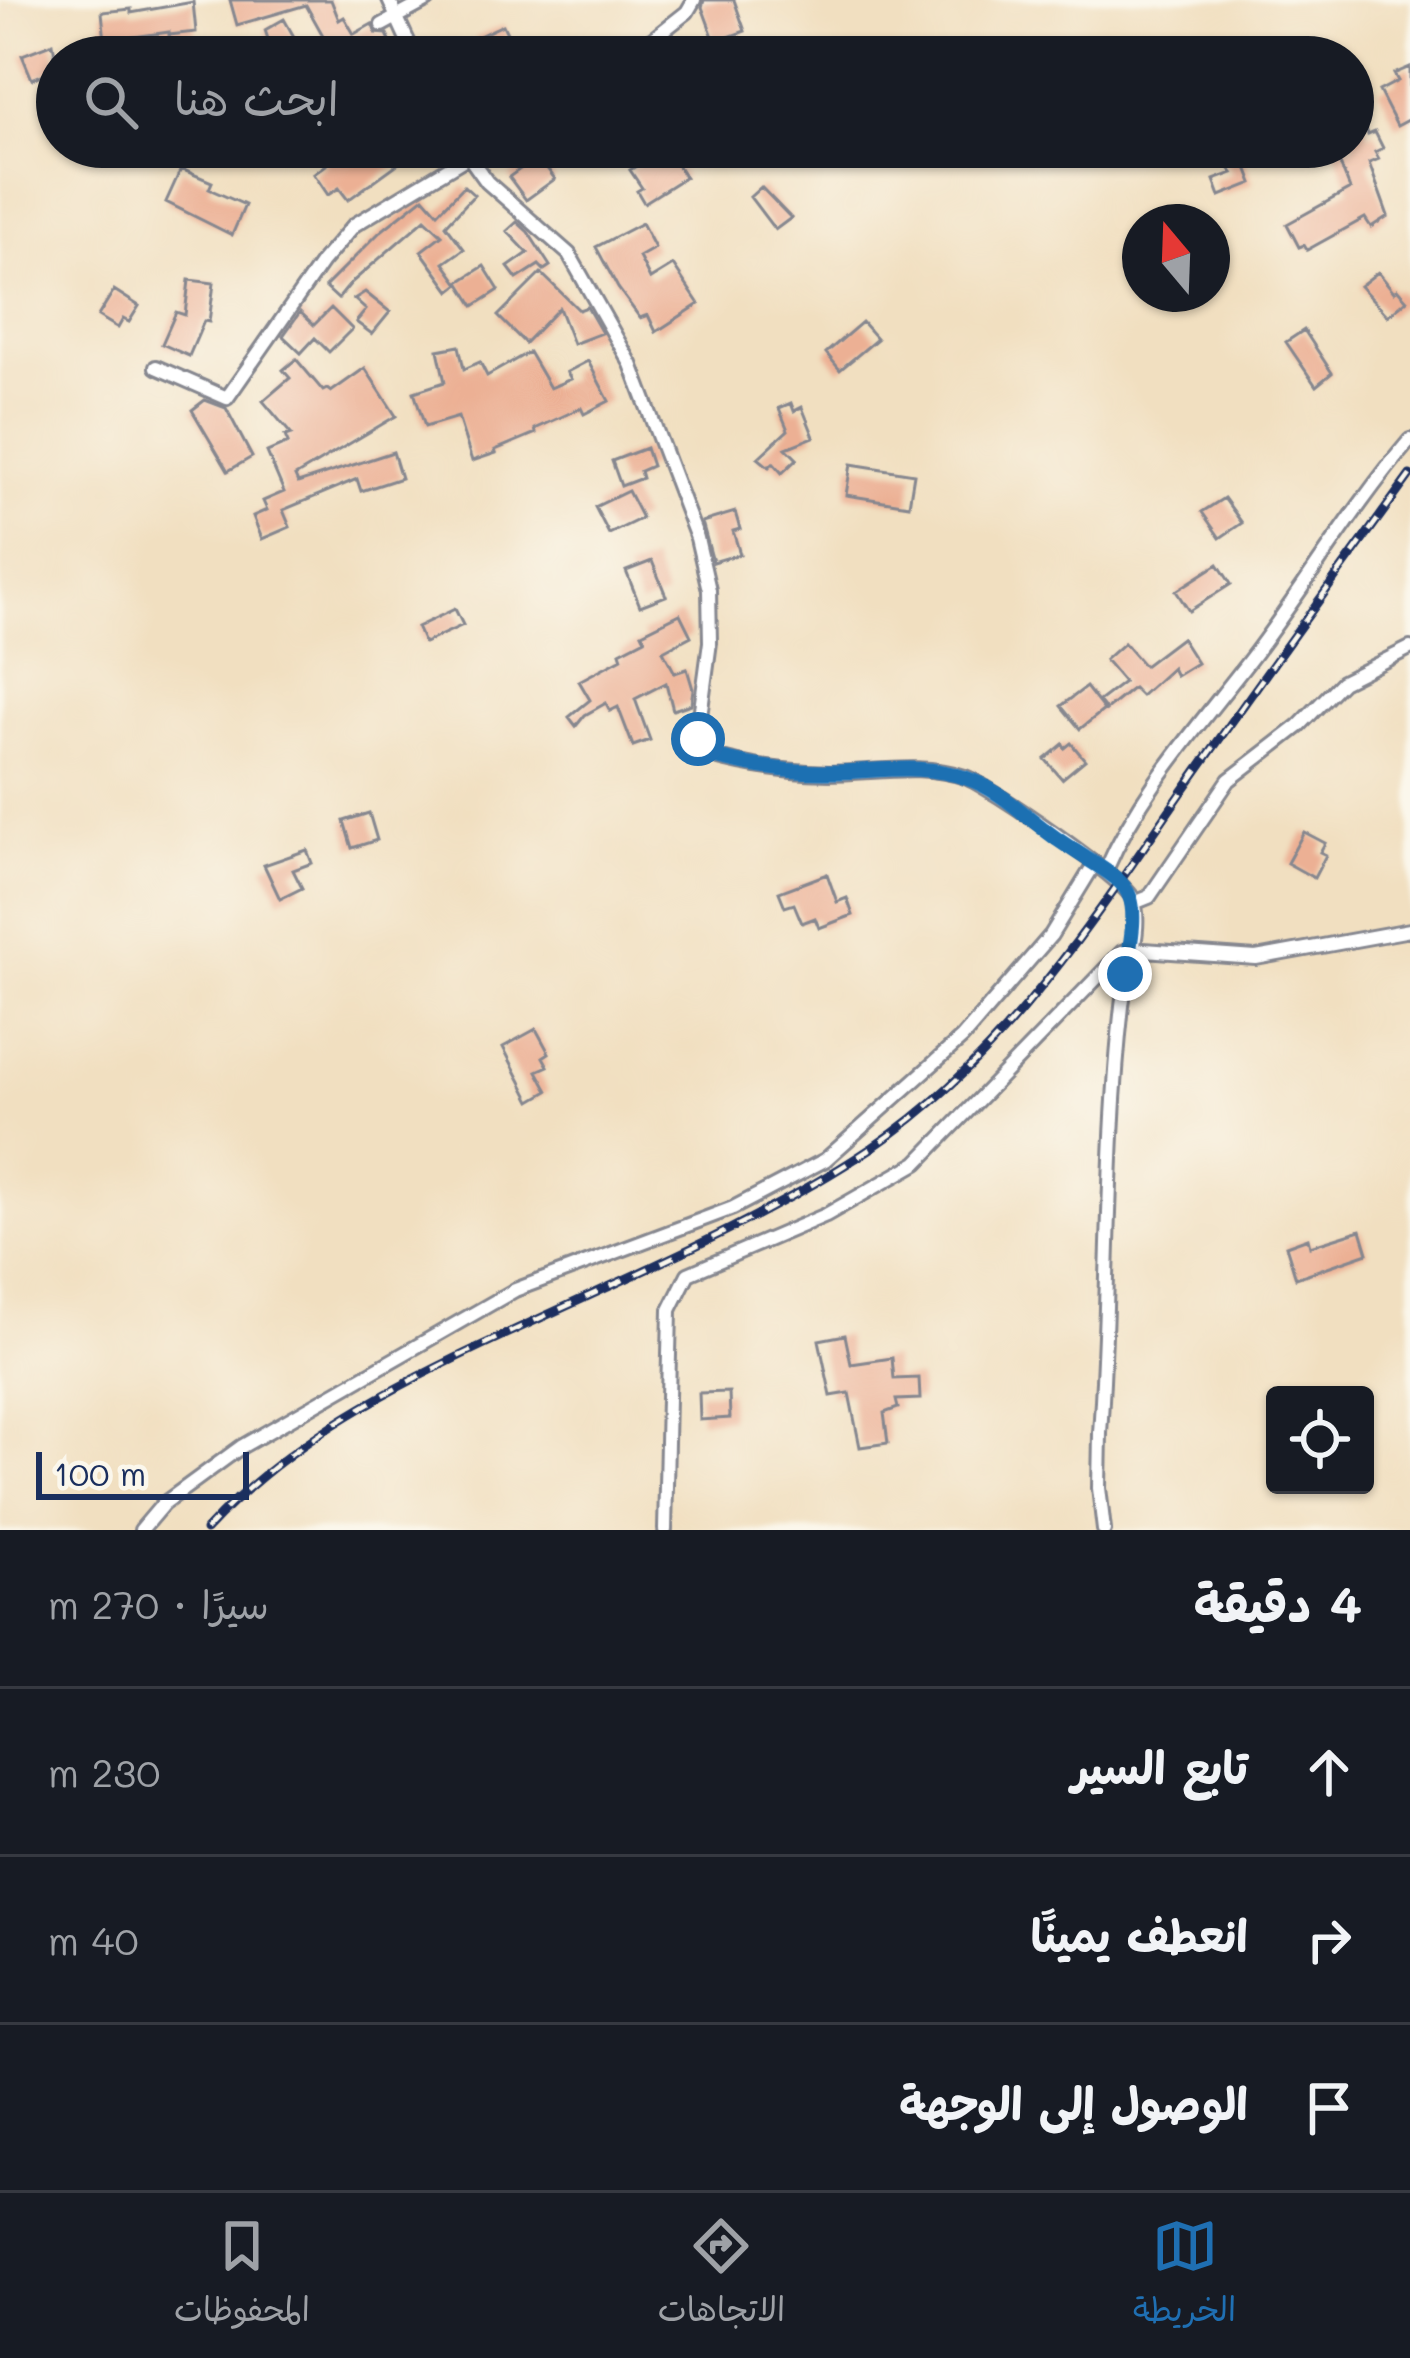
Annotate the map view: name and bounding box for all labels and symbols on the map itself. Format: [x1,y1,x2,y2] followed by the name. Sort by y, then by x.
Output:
[1122,204,1230,312] north arrow
[671,712,725,766] route start
[1098,947,1152,1001] route end
[36,1446,249,1499] scale bar

